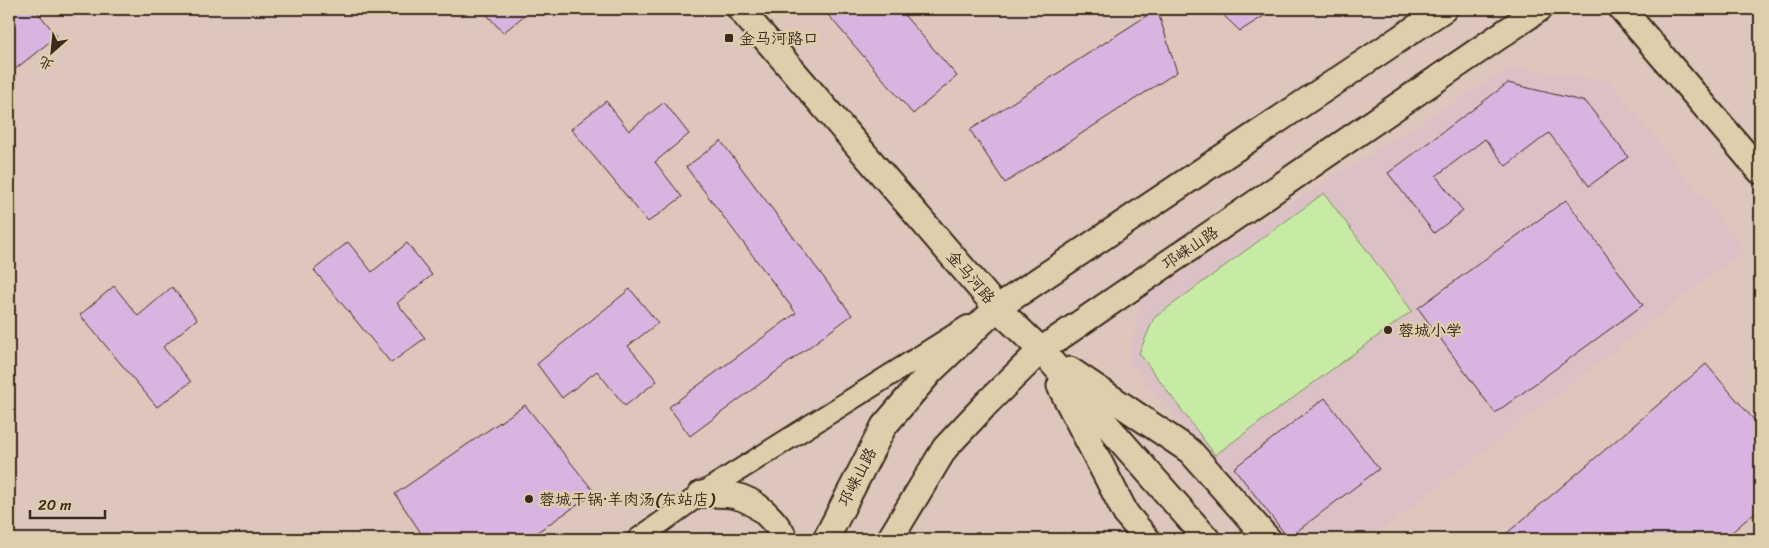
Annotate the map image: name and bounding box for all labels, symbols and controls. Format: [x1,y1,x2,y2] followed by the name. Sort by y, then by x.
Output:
[739,24,819,53] place label: 金马河路口
[28,28,78,78] north arrow
[723,32,735,44] marker: 金马河路口
[34,49,58,77] text: 北
[1155,218,1225,278] street label: 邛崃山路
[939,243,1003,311] street label: 金马河路
[1398,316,1462,345] place label: 蓉城小学
[1382,324,1394,336] marker: 蓉城小学
[830,442,884,512] street label: 邛崃山路
[539,485,716,514] place label: 蓉城干锅·羊肉汤(东站店)
[30,488,105,520] scale bar
[38,492,72,518] text: 20 m
[523,493,535,505] marker: 蓉城干锅·羊肉汤(东站店)

